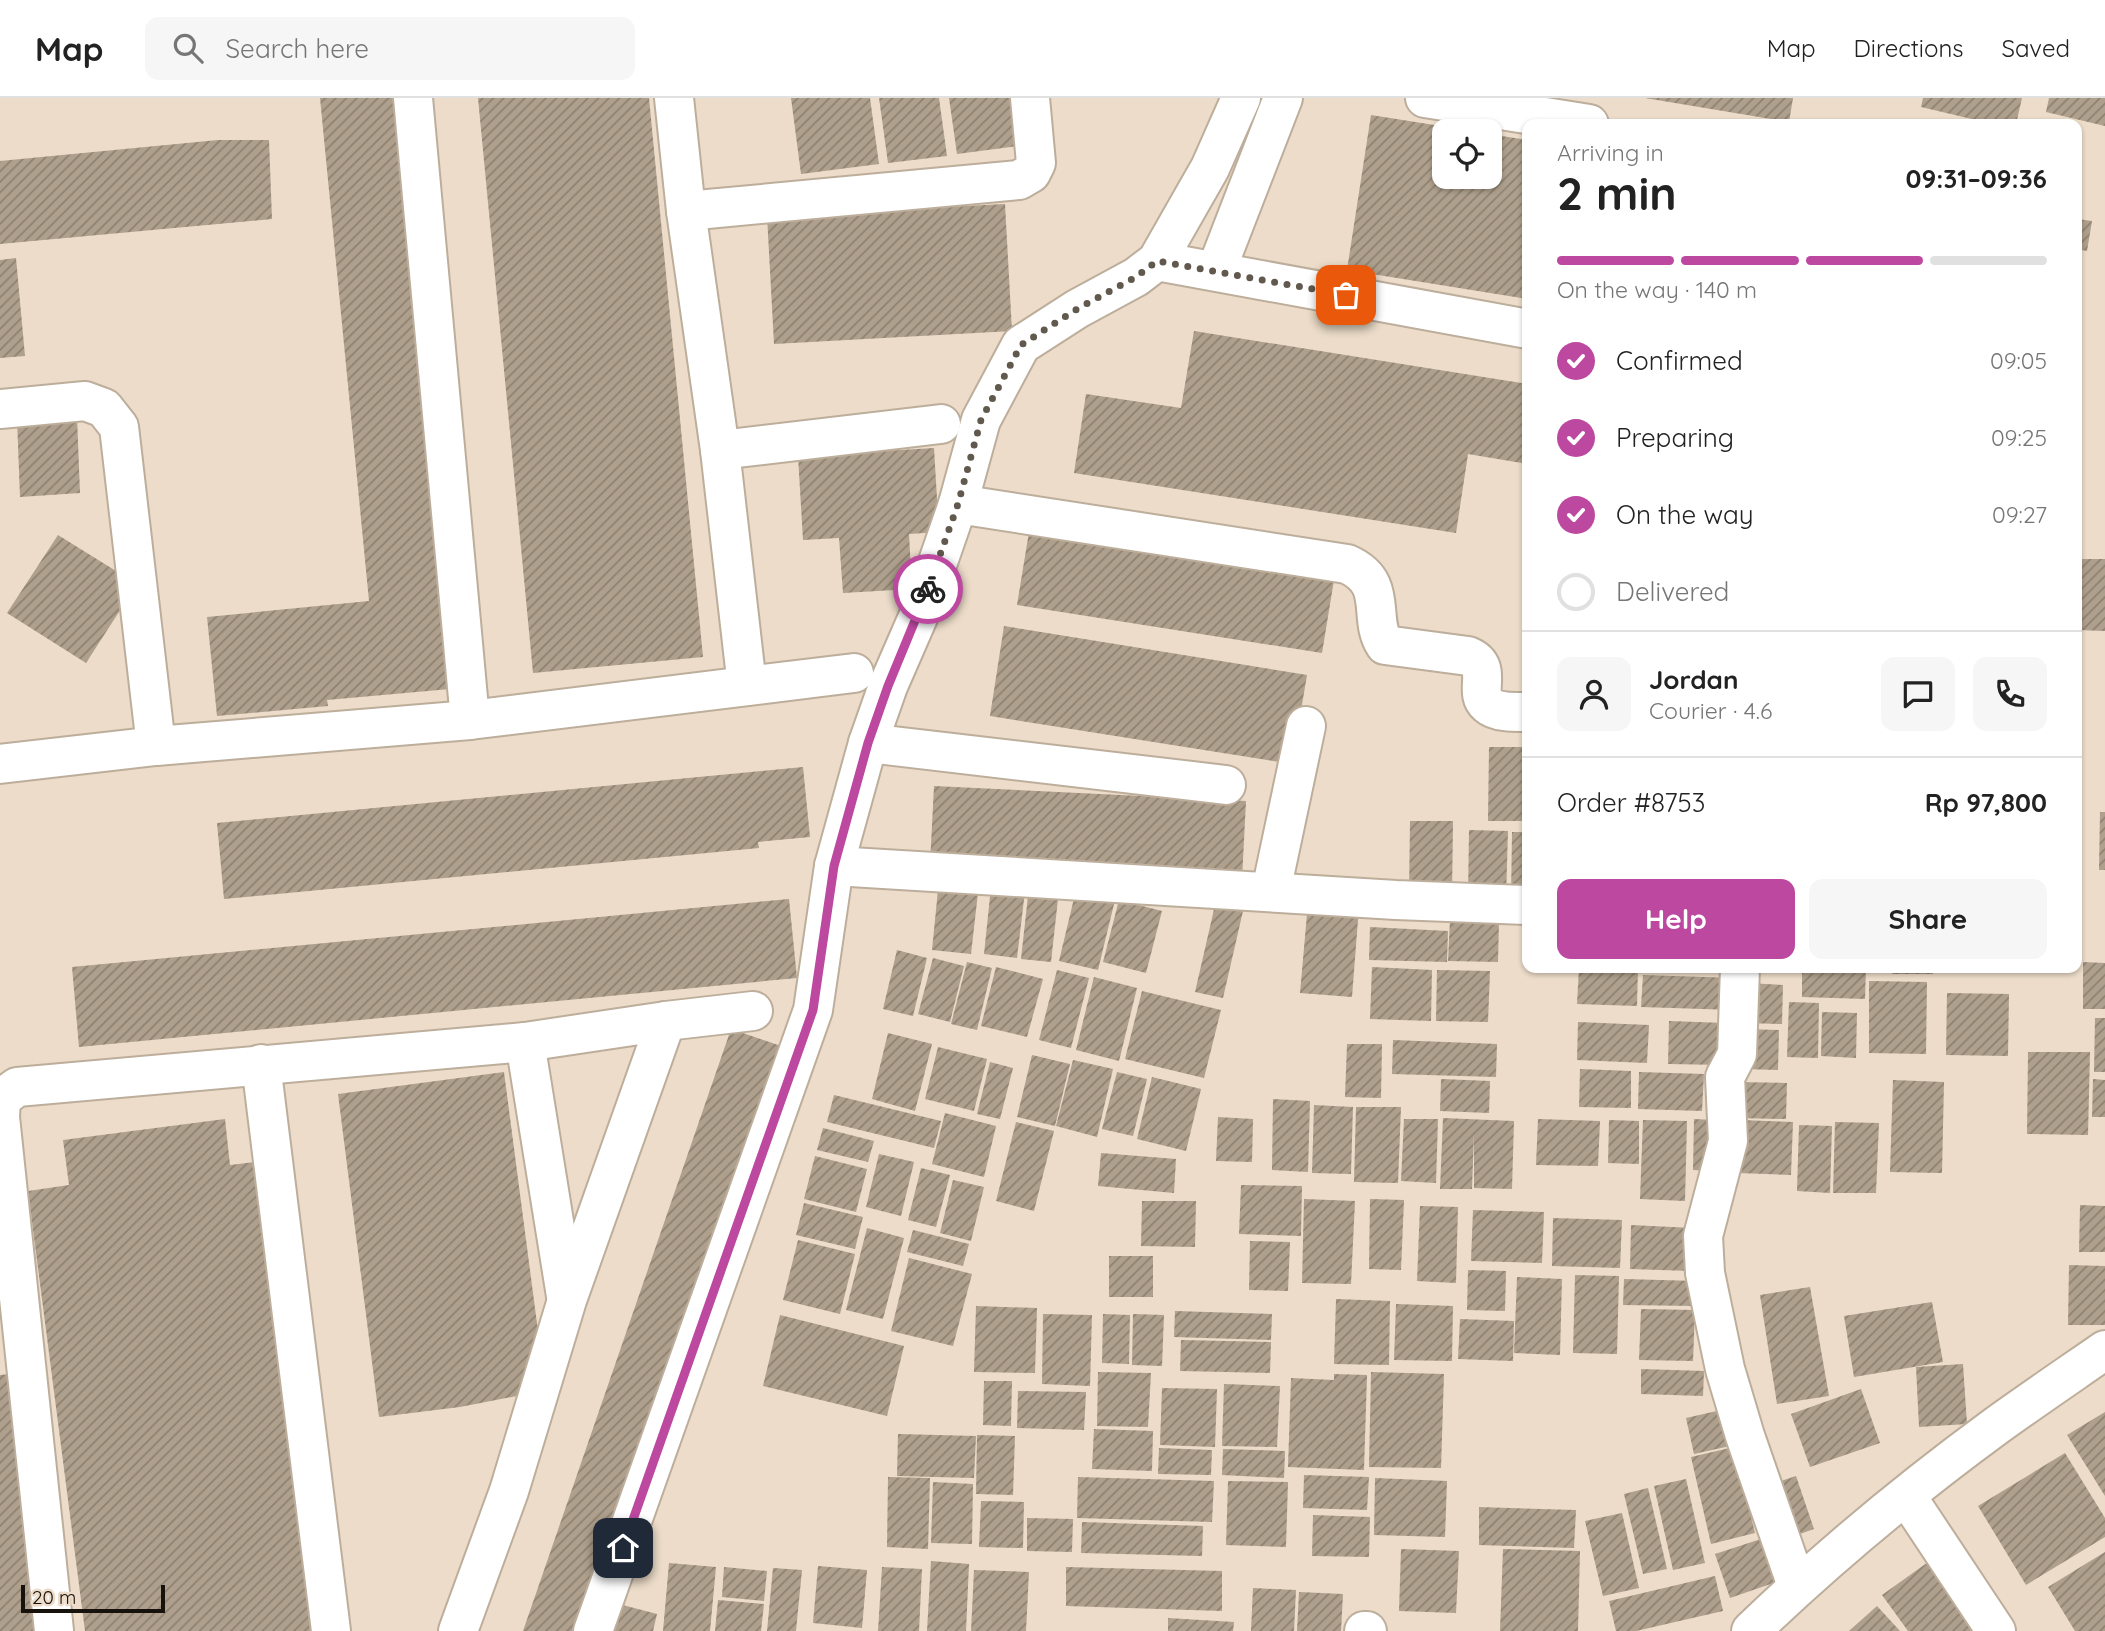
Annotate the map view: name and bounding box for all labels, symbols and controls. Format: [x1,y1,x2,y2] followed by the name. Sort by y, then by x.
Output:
[145,17,635,80] search box
[35,28,103,69] text: Map
[169,29,207,67] icon: search
[225,32,369,65] text: Search here
[1767,33,1816,63] text: Map
[1854,33,1964,63] text: Directions
[2002,33,2070,63] text: Saved
[1432,119,1502,189] map controls
[1432,119,1502,189] button: locate
[1557,138,1664,167] text: Arriving in
[1906,162,2047,195] text: 09:31–09:36
[1557,164,1677,222] text: 2 min
[1316,265,1376,325] pin
[1557,275,1757,304] text: On the way · 140 m
[1327,276,1365,314] icon: bag
[1557,342,1595,380] icon: check
[1616,344,1743,377] text: Confirmed
[1990,346,2047,375] text: 09:05
[1557,419,1595,457] icon: check
[1616,421,1734,454] text: Preparing
[1991,423,2047,452] text: 09:25
[1557,496,1595,534] icon: check
[1616,498,1754,531] text: On the way
[1992,500,2047,529] text: 09:27
[893,554,963,624] courier
[909,570,947,608] icon: bike
[1616,575,1729,608] text: Delivered
[1557,657,1631,731] button: person
[1881,657,1955,731] button: chat
[1973,657,2047,731] button: phone
[1649,663,1738,696] text: Jordan
[1649,696,1772,725] text: Courier · 4.6
[1557,786,1705,819] text: Order #8753
[1925,786,2047,819] text: Rp 97,800
[1557,879,1795,959] button: Help
[1809,879,2047,959] button: Share
[593,1518,653,1578] pin
[604,1529,642,1567] icon: home
[21,1582,164,1614] scale bar
[32,1585,76,1609] text: 20 m

